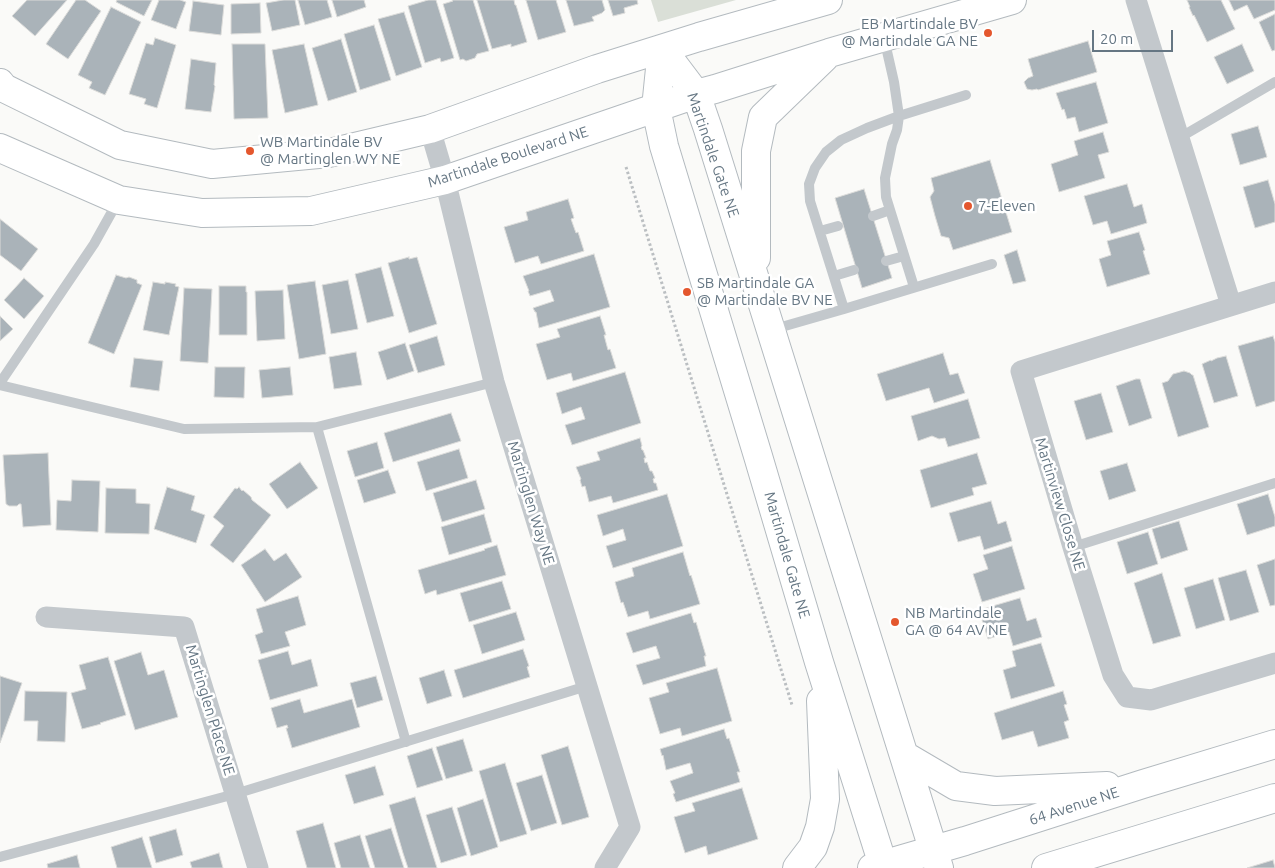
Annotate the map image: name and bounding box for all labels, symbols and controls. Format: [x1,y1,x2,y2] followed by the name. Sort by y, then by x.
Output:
[841,15,978,50] place label: EB Martindale BV @ Martindale GA NE
[1095,20,1176,52] scale bar
[982,27,994,39] marker: EB Martindale BV @ Martindale GA NE
[1100,30,1133,47] text: 20 m
[683,90,743,220] street label: Martindale Gate NE
[425,123,591,191] street label: Martindale Boulevard NE
[260,133,400,168] place label: WB Martindale BV @ Martinglen WY NE
[244,145,256,157] marker: WB Martindale BV @ Martinglen WY NE
[978,197,1036,215] place label: 7-Eleven
[962,200,974,212] marker: 7-Eleven
[697,274,833,309] place label: SB Martindale GA @ Martindale BV NE
[681,286,693,298] marker: SB Martindale GA @ Martindale BV NE
[1031,435,1089,573] street label: Martinview Close NE
[504,439,558,567] street label: Martinglen Way NE
[760,490,814,620] street label: Martindale Gate NE
[905,604,1007,639] place label: NB Martindale GA @ 64 AV NE
[889,616,901,628] marker: NB Martindale GA @ 64 AV NE
[182,642,238,778] street label: Martinglen Place NE
[1027,783,1121,829] street label: 64 Avenue NE

